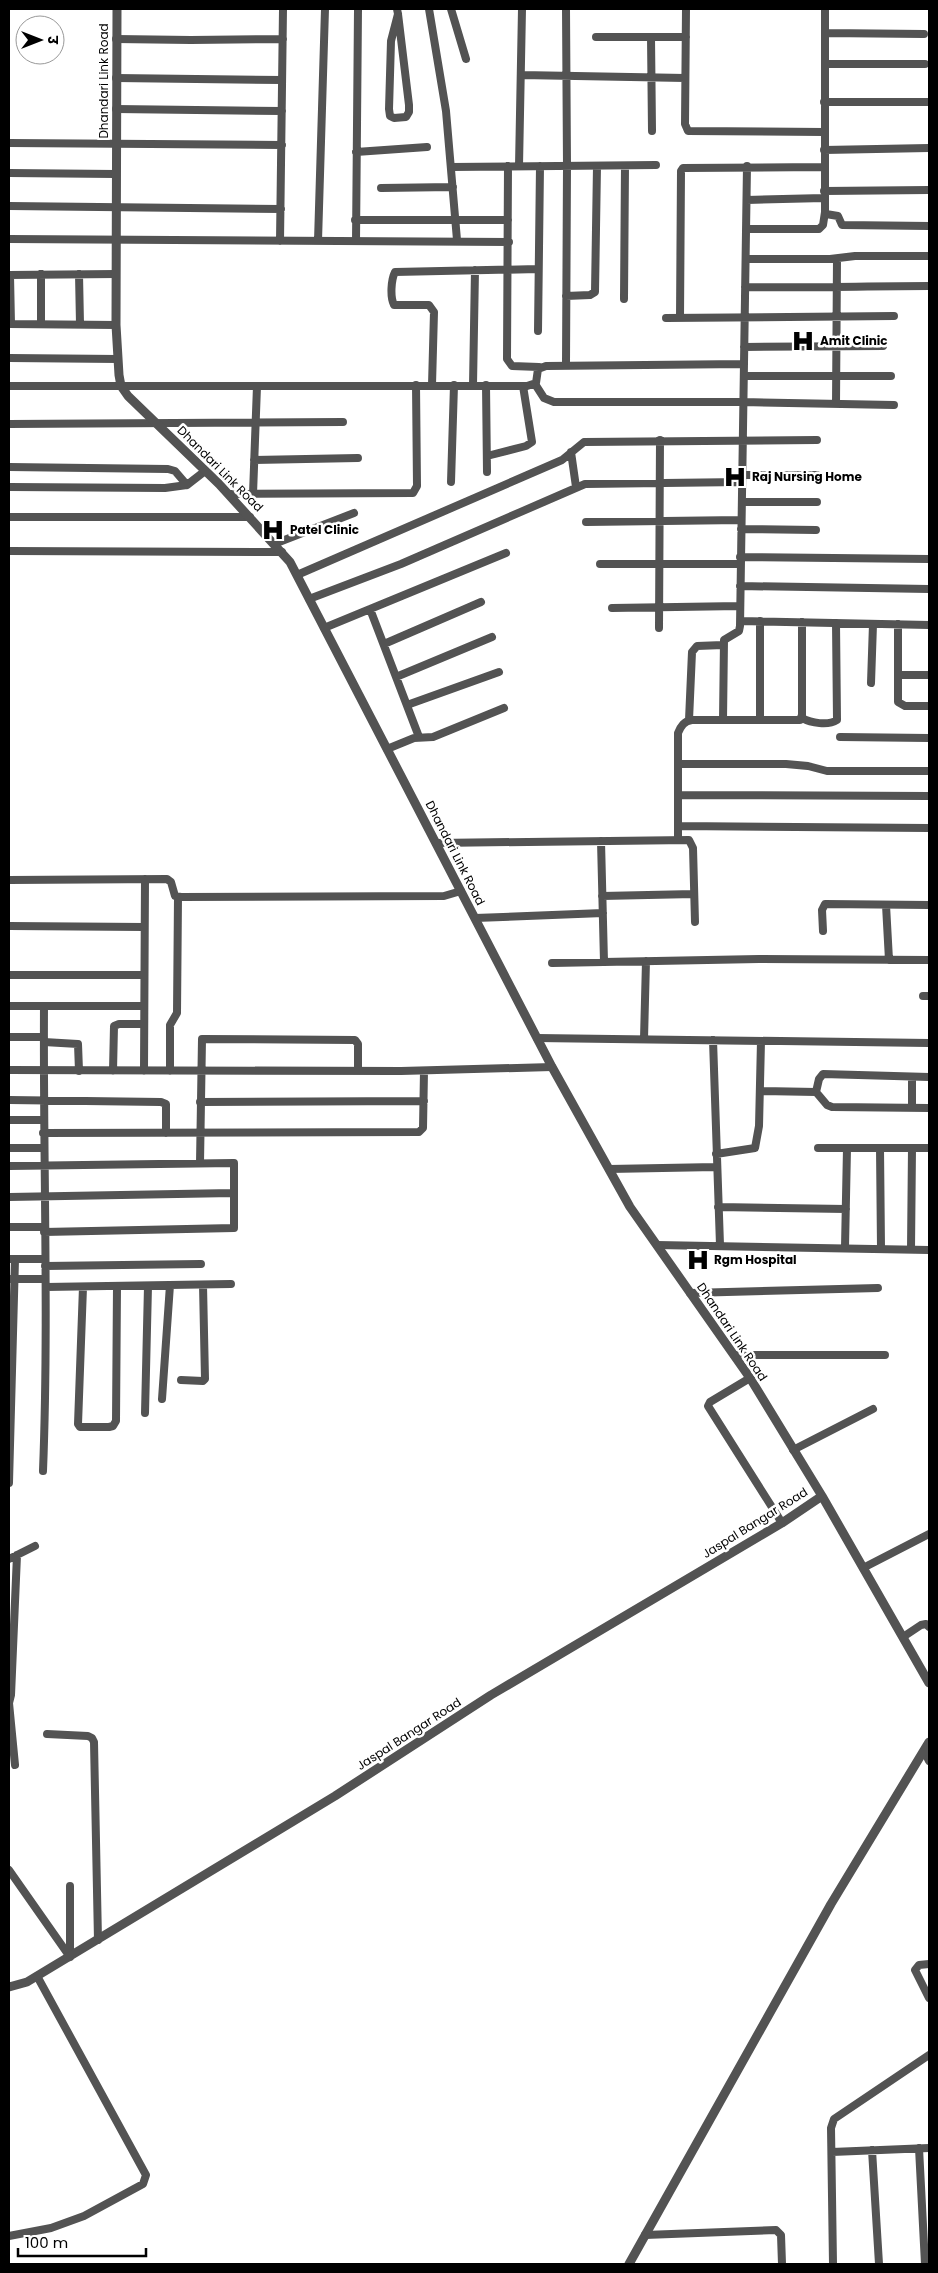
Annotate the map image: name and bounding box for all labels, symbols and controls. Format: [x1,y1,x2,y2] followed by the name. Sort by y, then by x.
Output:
[15,15,65,65] north arrow
[95,23,112,139] street label: Dhandari Link Road
[43,35,63,45] text: उ
[790,328,816,354] hospital icon: Amit Clinic
[820,332,888,349] place label: Amit Clinic
[174,422,267,515] street label: Dhandari Link Road
[722,464,748,490] hospital icon: Raj Nursing Home
[752,468,862,485] place label: Raj Nursing Home
[260,517,286,543] hospital icon: Patel Clinic
[290,521,359,538] place label: Patel Clinic
[422,798,489,908] street label: Dhandari Link Road
[685,1247,711,1273] hospital icon: Rgm Hospital
[714,1251,797,1268] place label: Rgm Hospital
[693,1279,772,1384] street label: Dhandari Link Road
[699,1483,811,1562] street label: Jaspal Bangar Road
[353,1693,464,1774] street label: Jaspal Bangar Road
[18,2226,145,2258] scale bar
[25,2232,68,2253] text: 100 m

